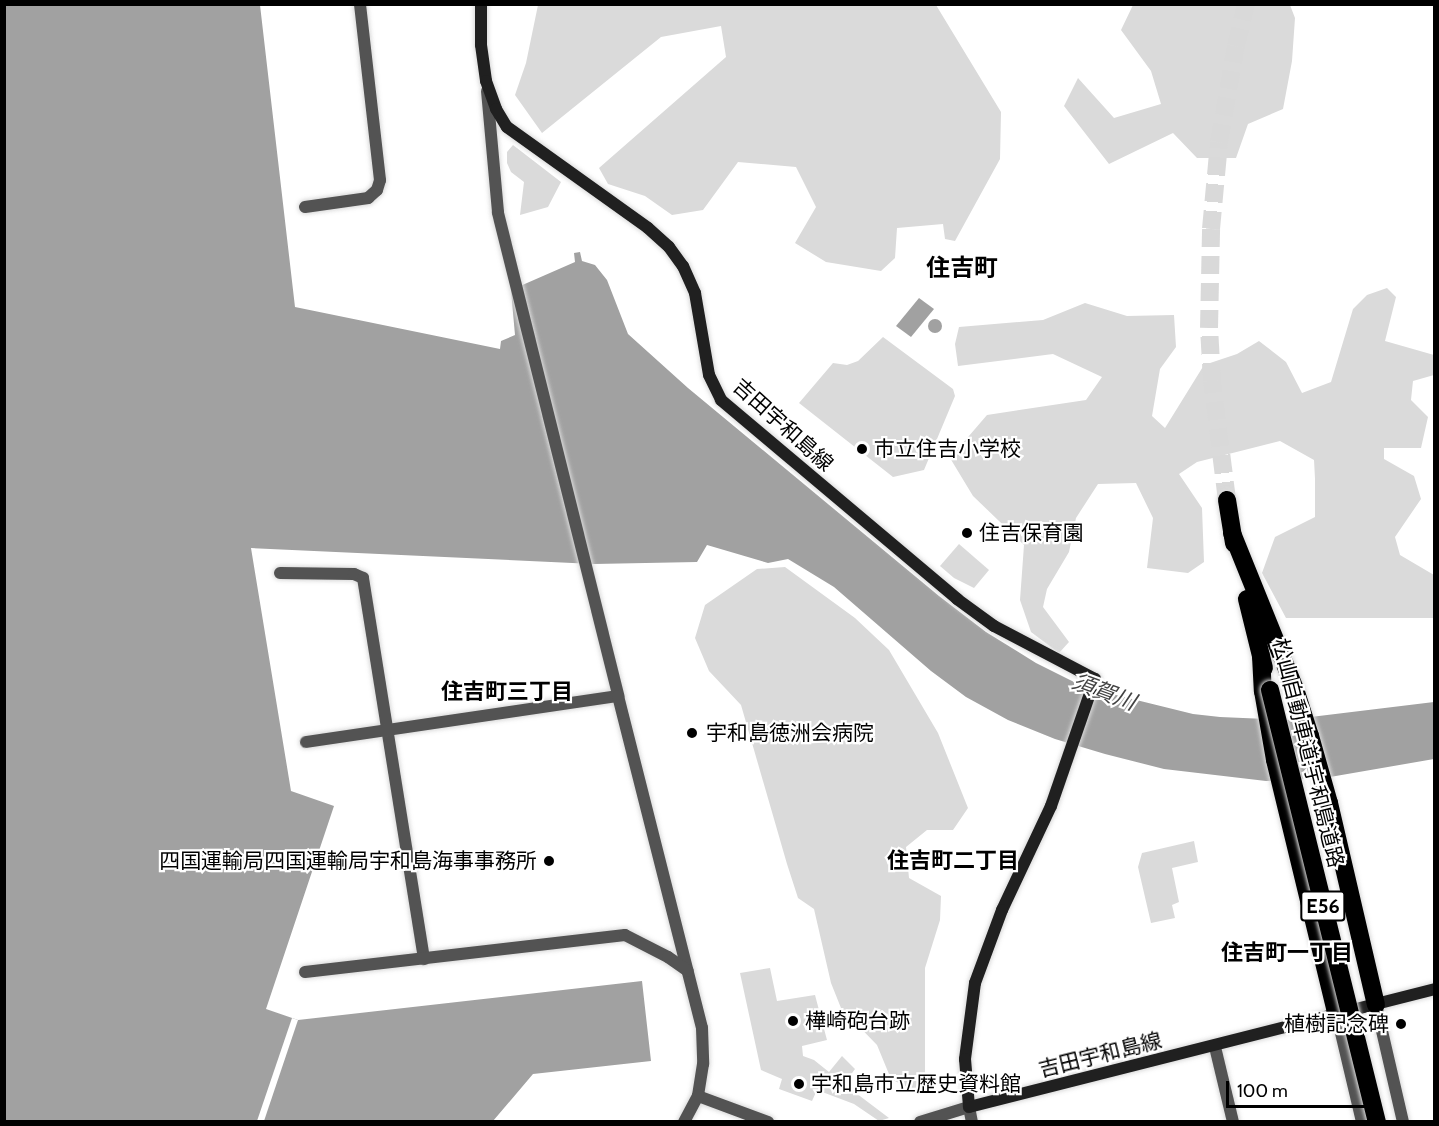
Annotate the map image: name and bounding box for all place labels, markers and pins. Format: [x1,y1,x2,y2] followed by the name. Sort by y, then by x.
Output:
[874,436,1021,462] place label: 市立住吉小学校
[855,442,869,456] marker: 市立住吉小学校
[979,520,1084,546] place label: 住吉保育園
[960,526,974,540] marker: 住吉保育園
[706,720,874,746] place label: 宇和島徳洲会病院
[683,724,701,742] marker: 宇和島徳洲会病院
[159,848,537,874] place label: 四国運輸局四国運輸局宇和島海事事務所
[542,854,556,868] marker: 四国運輸局四国運輸局宇和島海事事務所
[805,1008,910,1034] place label: 樺崎砲台跡
[1284,1011,1389,1037] place label: 植樹記念碑
[786,1014,800,1028] marker: 樺崎砲台跡
[1394,1017,1408,1031] marker: 植樹記念碑
[811,1071,1021,1097] place label: 宇和島市立歴史資料館
[792,1077,806,1091] marker: 宇和島市立歴史資料館

